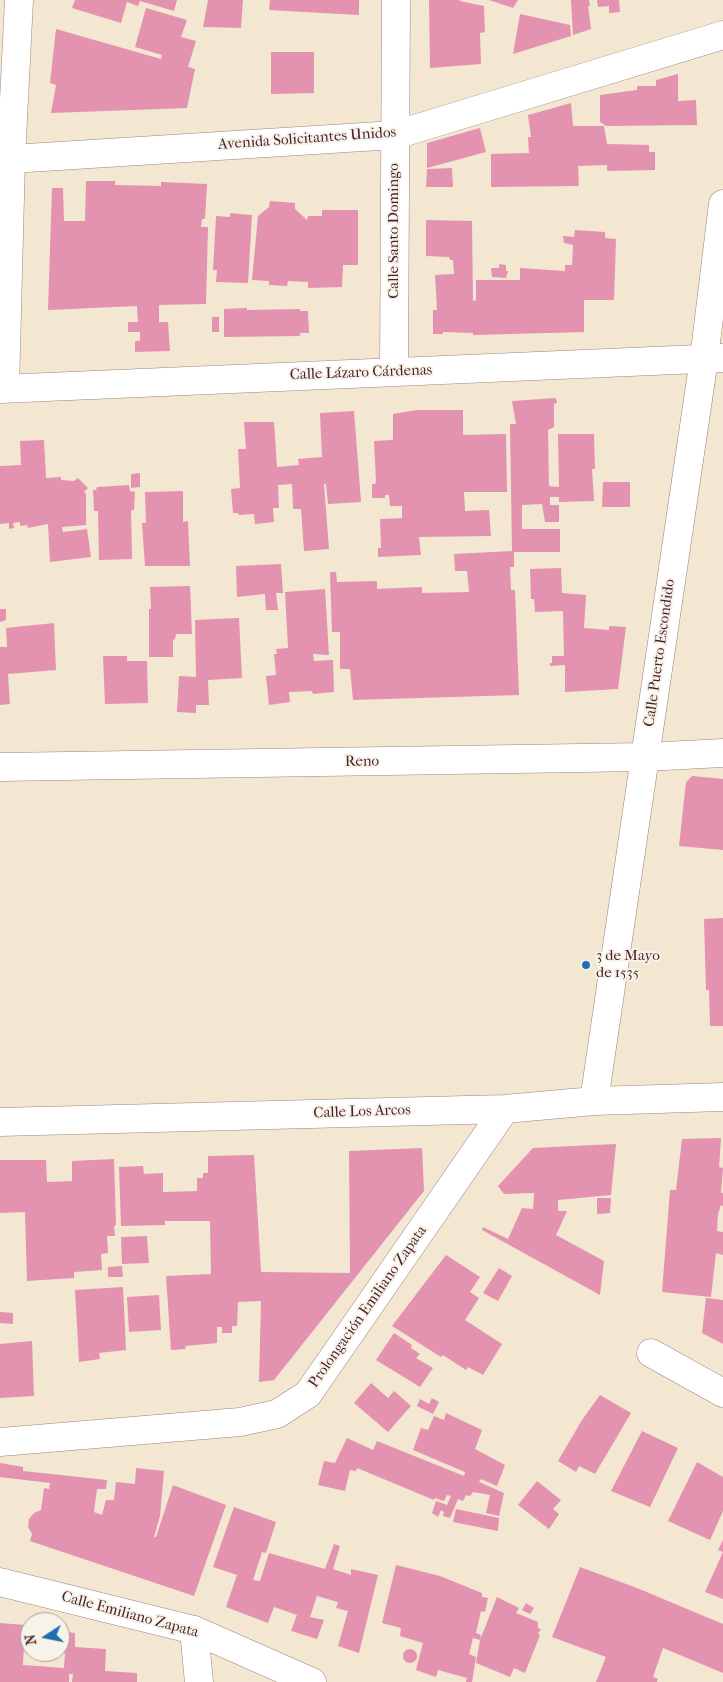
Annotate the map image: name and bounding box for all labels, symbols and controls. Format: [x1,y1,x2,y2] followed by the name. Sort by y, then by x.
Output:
[217,124,397,154] street label: Avenida Solicitantes Unidos
[385,163,403,299] street label: Calle Santo Domingo
[289,362,433,384] street label: Calle Lázaro Cárdenas
[641,578,679,728] street label: Calle Puerto Escondido
[345,753,379,771] street label: Reno
[596,947,660,982] place label: 3 de Mayo de 1535
[580,959,592,971] marker: 3 de Mayo de 1535
[313,1101,411,1123] street label: Calle Los Arcos
[305,1222,431,1392] street label: Prolongación Emiliano Zapata
[59,1588,201,1642] street label: Calle Emiliano Zapata
[20,1612,70,1662] north arrow
[21,1633,40,1647] text: N

